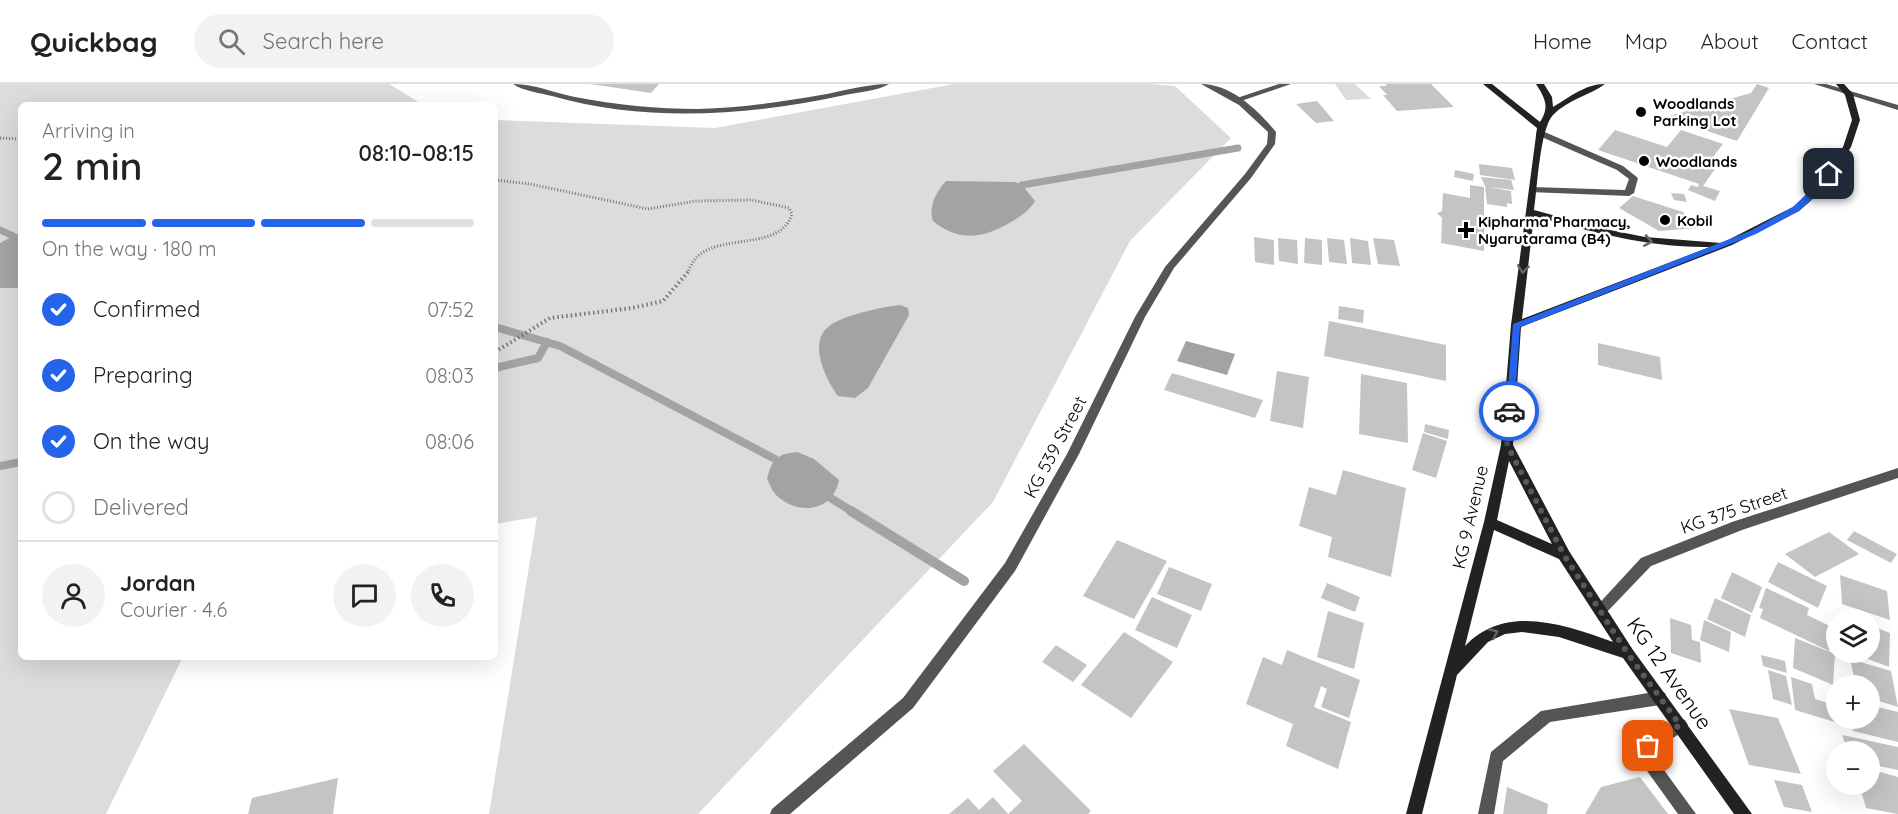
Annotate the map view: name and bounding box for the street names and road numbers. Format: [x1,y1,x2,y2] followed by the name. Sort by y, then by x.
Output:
[1018,392,1092,502] street label: KG 539 Street
[1447,463,1493,571] street label: KG 9 Avenue
[1677,481,1791,539] street label: KG 375 Street
[1622,612,1718,734] street label: KG 12 Avenue

